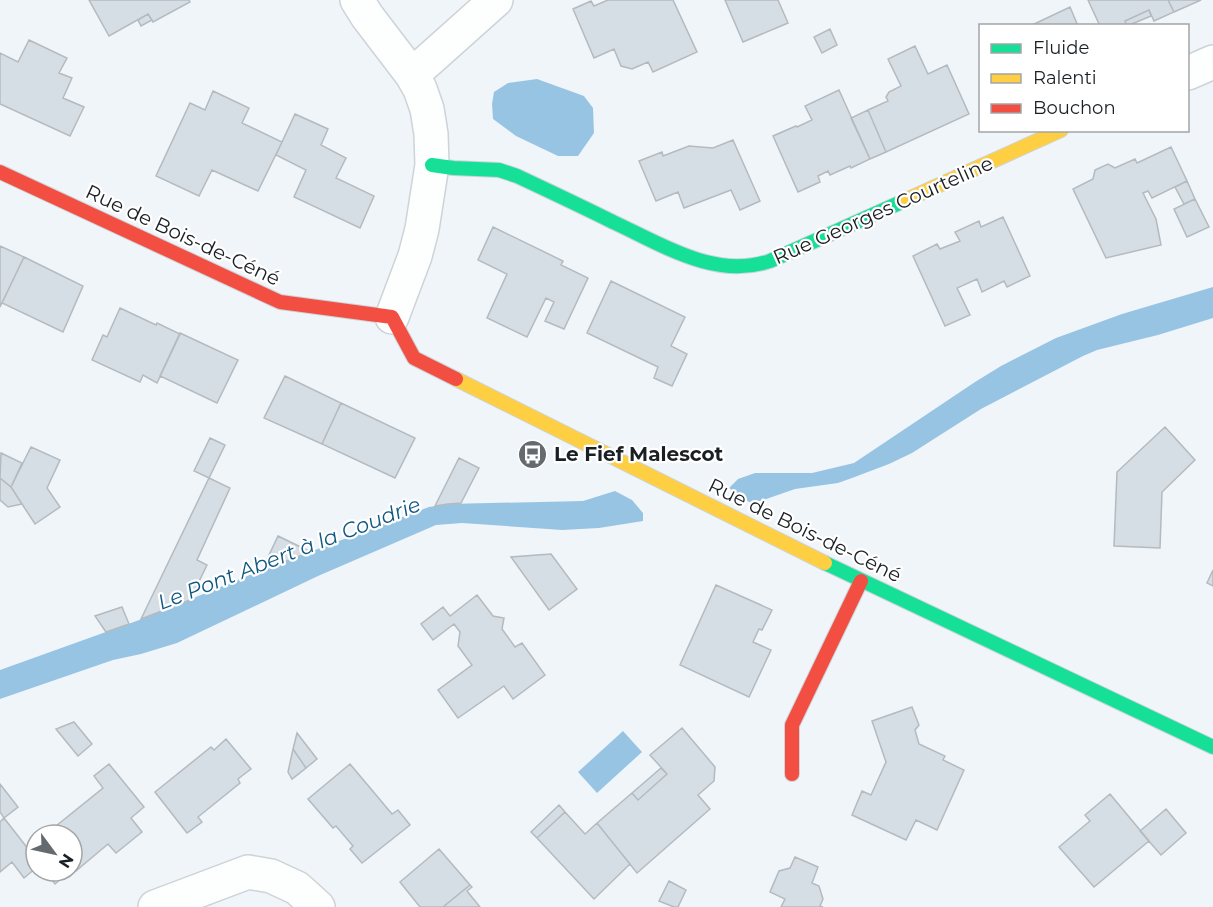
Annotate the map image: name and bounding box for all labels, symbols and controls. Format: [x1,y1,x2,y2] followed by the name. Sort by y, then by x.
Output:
[979,24,1189,132] legend
[1033,37,1089,59] text: Fluide
[1033,67,1097,89] text: Ralenti
[1033,97,1116,119] text: Bouchon
[769,151,997,269] street label: Rue Georges Courteline
[82,179,284,291] street label: Rue de Bois-de-Céné
[517,438,549,470] bus stop icon: Le Fief Malescot
[554,442,724,466] place label: Le Fief Malescot
[705,473,905,587] street label: Rue de Bois-de-Céné
[154,491,424,615] water label: Le Pont Abert à la Coudrie
[24,823,84,883] north arrow
[55,850,78,871] text: N

